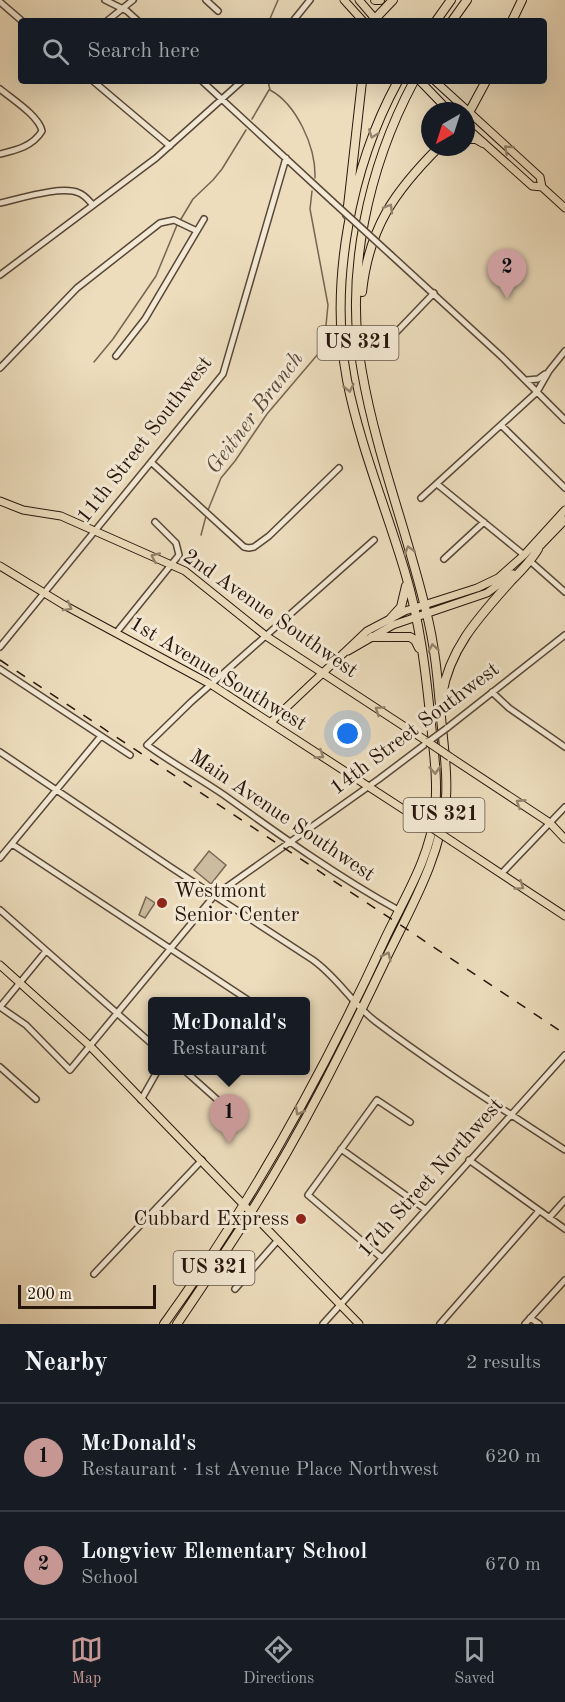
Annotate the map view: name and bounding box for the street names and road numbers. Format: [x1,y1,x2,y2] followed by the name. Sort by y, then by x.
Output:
[318,326,398,360] road number: US 321
[74,353,216,527] street label: 11th Street Southwest
[179,546,361,682] street label: 2nd Avenue Southwest
[126,613,310,735] street label: 1st Avenue Southwest
[327,659,503,799] street label: 14th Street Southwest
[186,746,378,886] street label: Main Avenue Southwest
[404,798,484,832] road number: US 321
[354,1094,508,1262] street label: 17th Street Northwest
[174,1251,254,1285] road number: US 321

